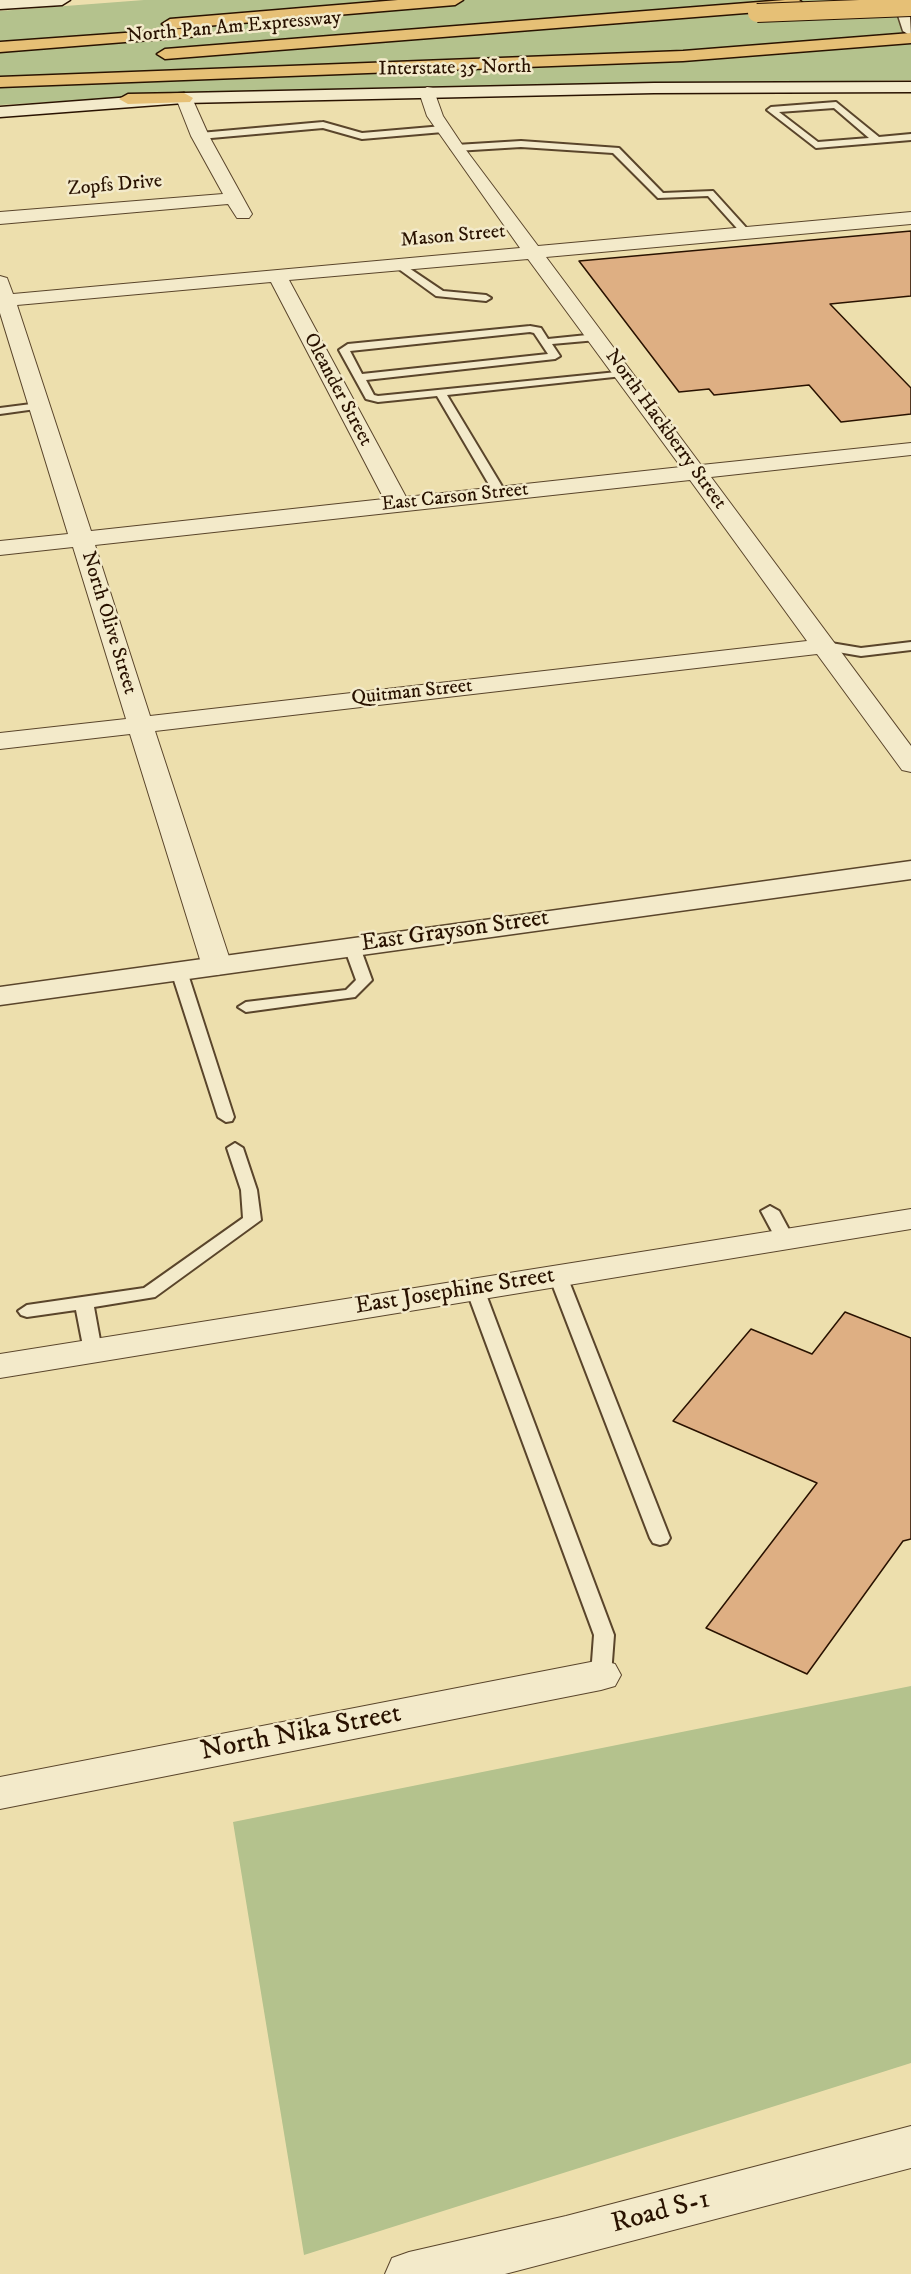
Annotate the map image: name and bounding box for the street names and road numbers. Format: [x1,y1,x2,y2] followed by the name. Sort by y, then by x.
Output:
[126,7,342,49] street label: North Pan Am Expressway
[378,56,532,82] street label: Interstate 35 North
[67,170,163,202] street label: Zopfs Drive
[400,220,506,254] street label: Mason Street
[297,329,377,451] street label: Oleander Street
[599,345,731,515] street label: North Hackberry Street
[380,478,530,518] street label: East Carson Street
[75,549,141,697] street label: North Olive Street
[350,675,474,711] street label: Quitman Street
[359,905,551,959] street label: East Grayson Street
[353,1262,557,1322] street label: East Josephine Street
[198,1698,404,1770] street label: North Nika Street
[608,2184,714,2242] street label: Road S-1

